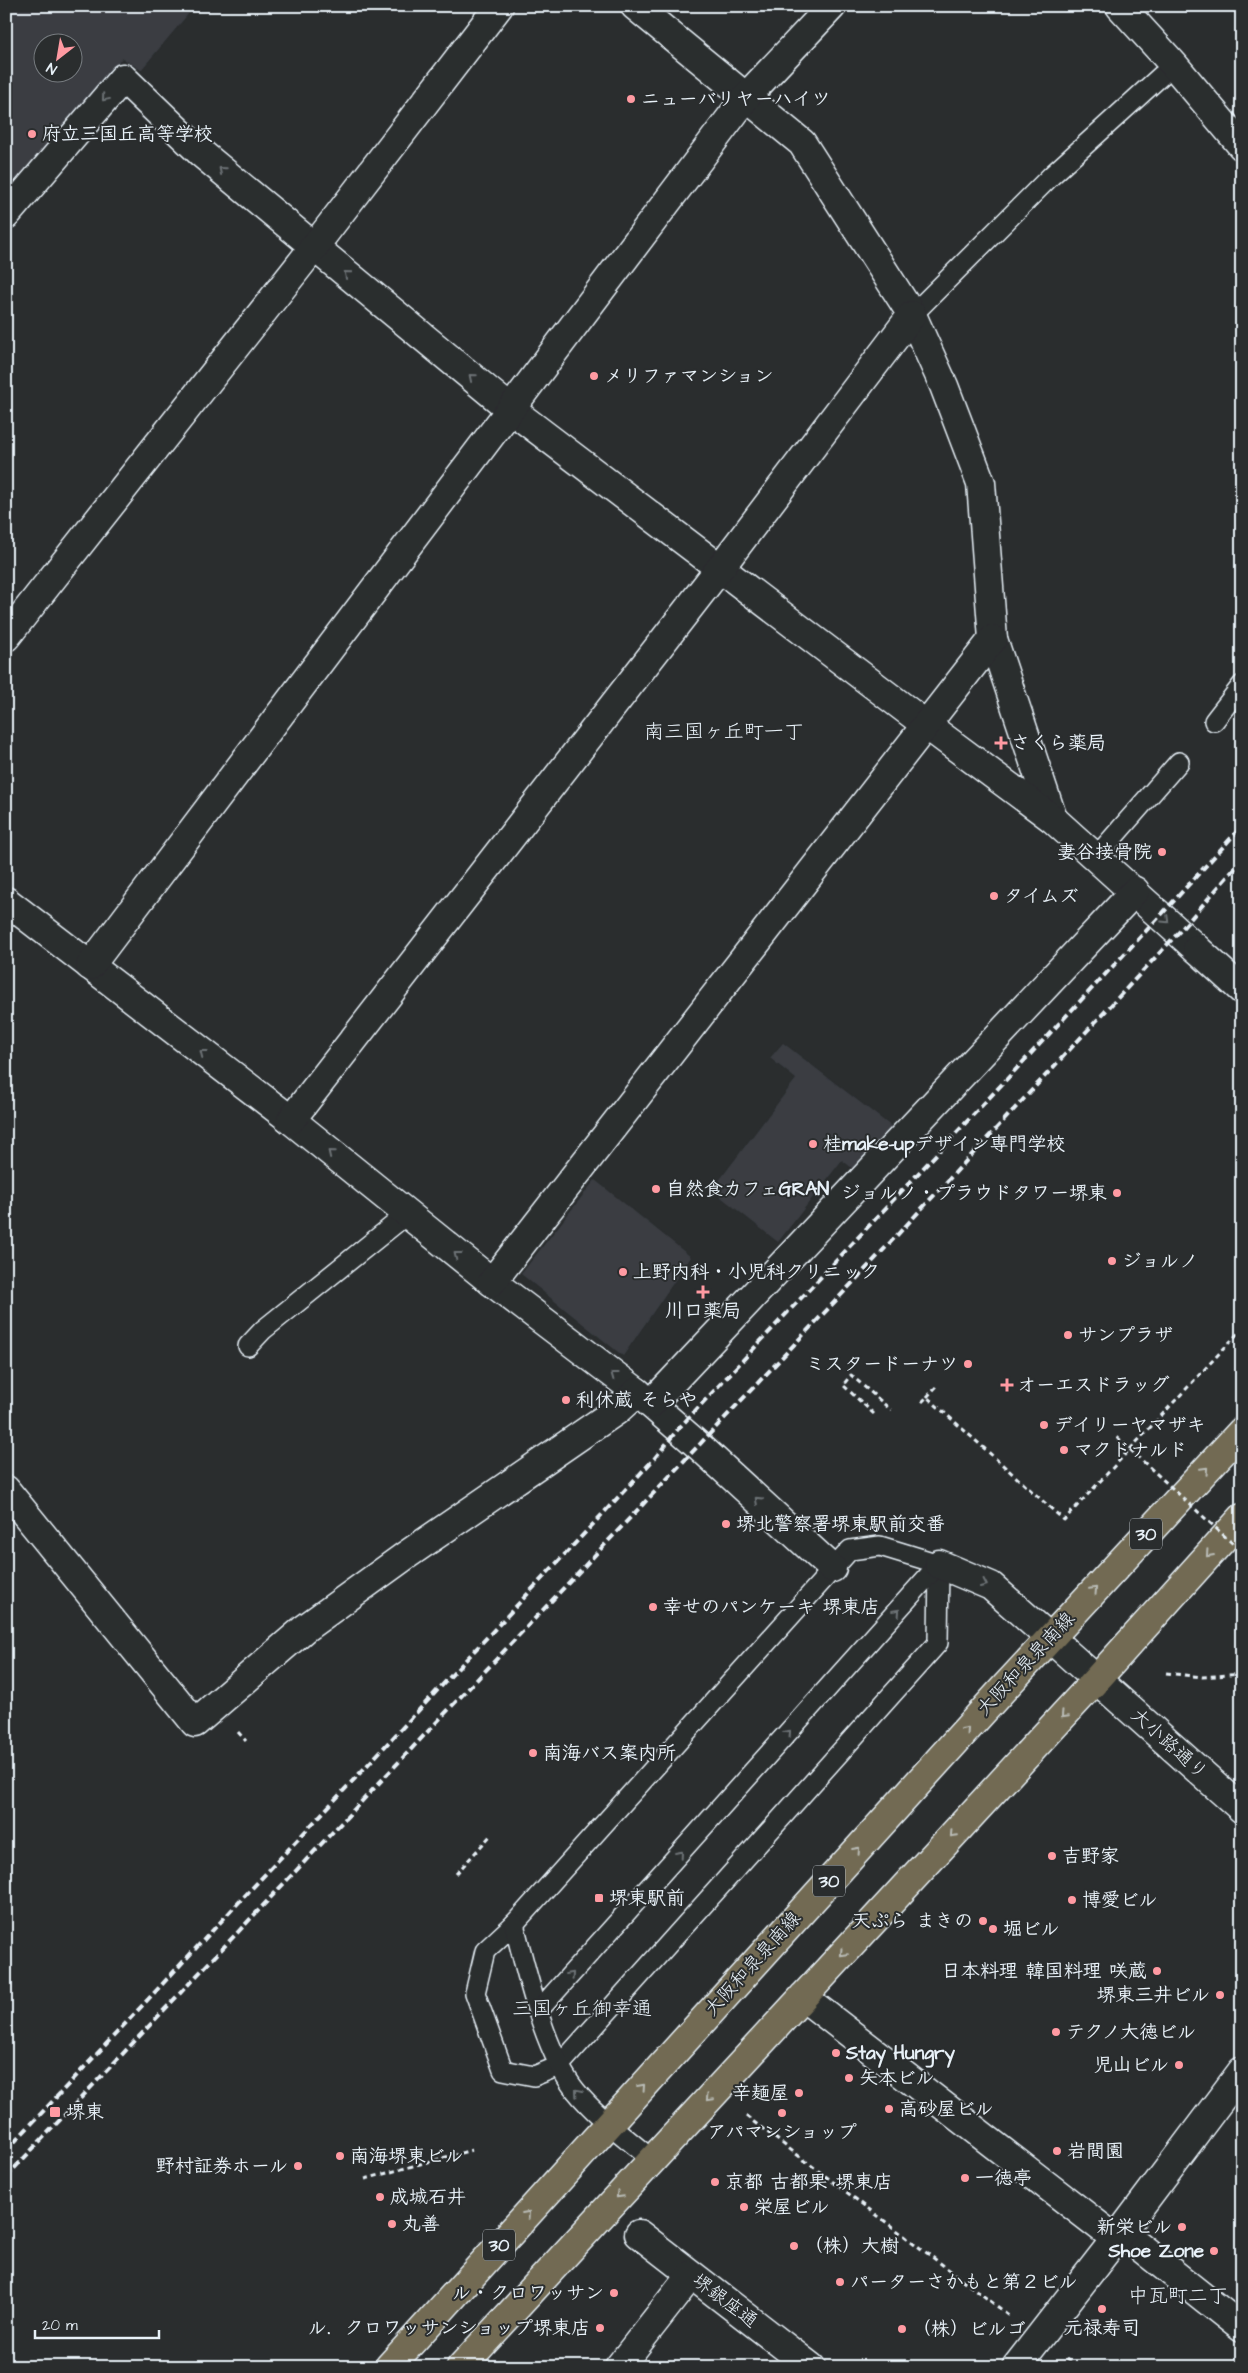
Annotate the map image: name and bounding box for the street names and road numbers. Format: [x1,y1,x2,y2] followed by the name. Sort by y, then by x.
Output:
[1130,1518,1162,1550] road number: 30
[971,1606,1081,1722] street label: 大阪和泉泉南線
[1125,1702,1213,1786] street label: 大小路通り
[813,1865,845,1896] road number: 30
[698,1906,808,2022] street label: 大阪和泉泉南線
[483,2230,515,2260] road number: 30
[687,2267,763,2335] street label: 堺銀座通

